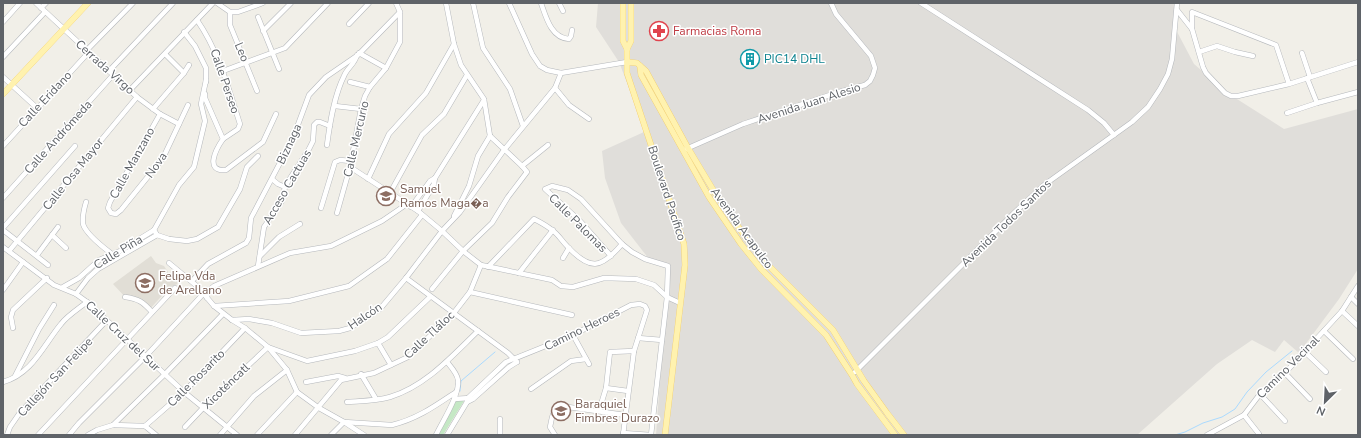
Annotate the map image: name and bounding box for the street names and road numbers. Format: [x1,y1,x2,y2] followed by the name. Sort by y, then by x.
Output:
[72,36,138,98] street label: Cerrada Virgo
[231,40,253,64] street label: Leo
[206,46,244,116] street label: Calle Perseo
[15,67,76,131] street label: Calle Eridano
[755,79,863,127] street label: Avenida Juan Alesio
[21,97,95,177] street label: Calle Andrómeda
[339,99,373,179] street label: Calle Mercurio
[273,121,305,167] street label: Biznaga
[106,124,158,202] street label: Calle Manzano
[39,134,108,214] street label: Calle Osa Mayor
[644,144,690,243] street label: Boulevard Pacífico
[259,146,315,228] street label: Acceso Cactuas
[141,149,171,181] street label: Nova
[957,176,1055,270] street label: Avenida Todos Santos
[707,184,777,272] street label: Avenida Acapulco
[545,190,611,256] street label: Calle Palomas
[91,231,145,273] street label: Calle Piña
[82,297,164,375] street label: Calle Cruz del Sur
[345,299,385,333] street label: Halcón
[541,304,623,354] street label: Camino Heroes
[400,307,458,363] street label: Calle Tláloc
[1253,332,1323,402] street label: Camino Vecinal
[14,334,96,420] street label: Callejón San Felipe
[164,345,229,410] street label: Calle Rosarito
[199,359,253,412] street label: Xicoténcatl

